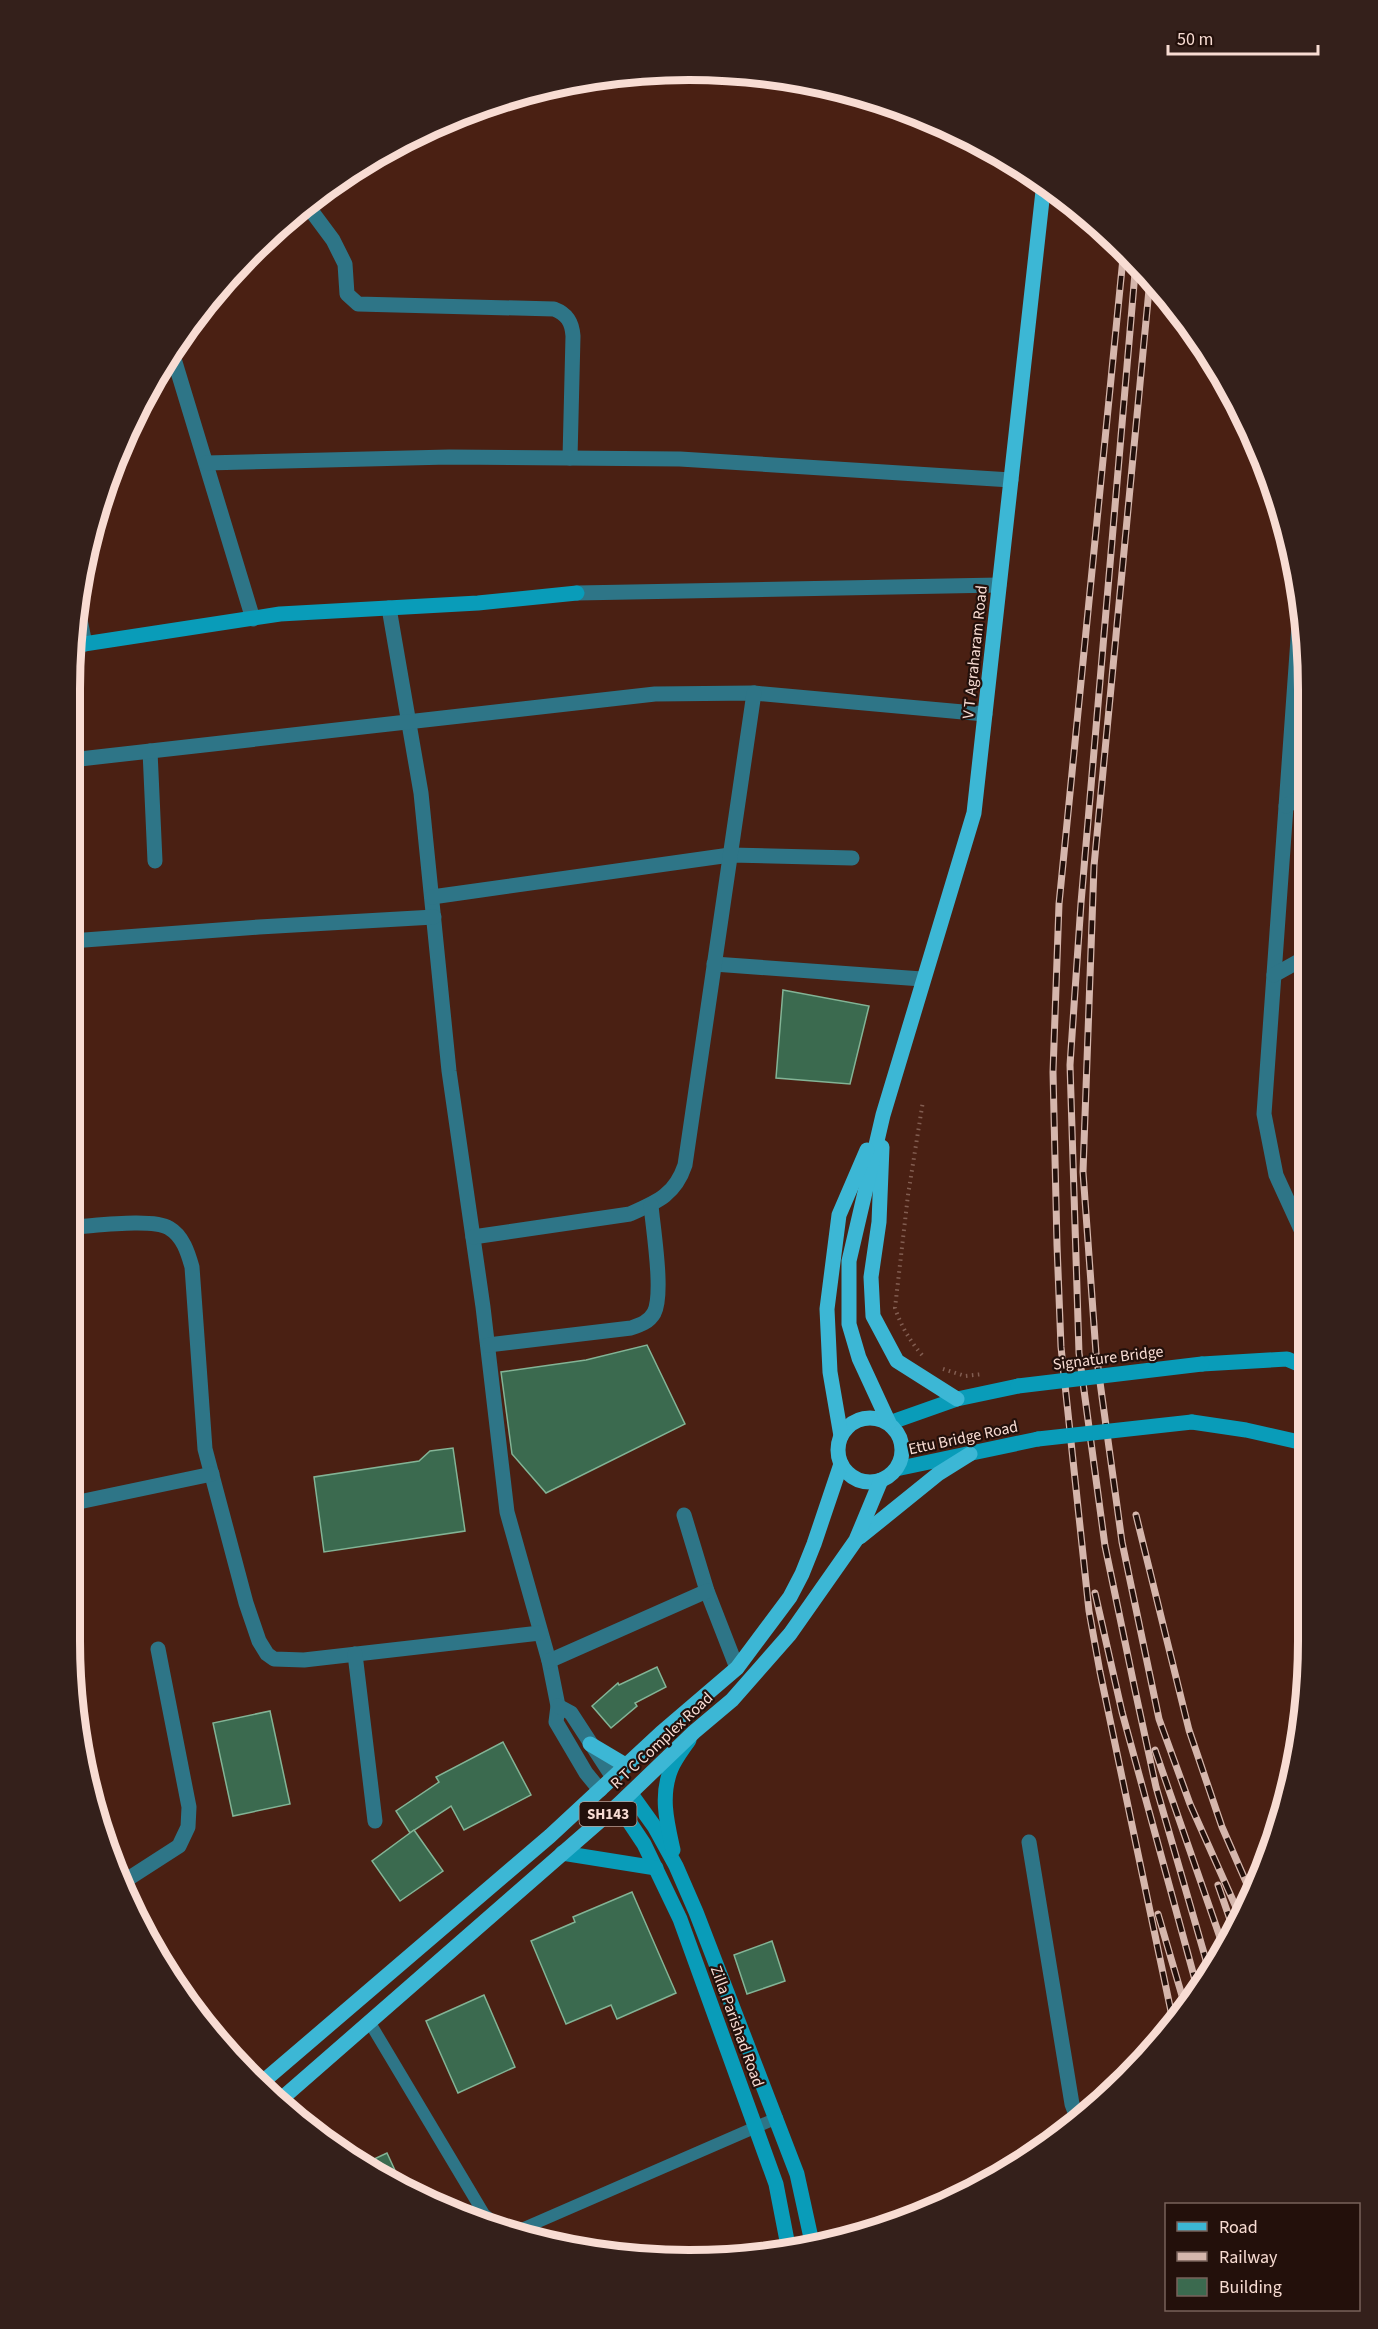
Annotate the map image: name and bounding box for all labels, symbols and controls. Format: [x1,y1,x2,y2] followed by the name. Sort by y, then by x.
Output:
[1168,18,1318,56] scale bar
[1177,27,1213,52] text: 50 m
[957,584,993,720] street label: V T Agraharam Road
[1052,1340,1165,1376] street label: Signature Bridge
[906,1416,1020,1460] street label: Ettu Bridge Road
[606,1687,718,1794] street label: R T C Complex Road
[580,1802,636,1826] road number: SH143
[705,1963,769,2090] street label: Zilla Parishad Road
[1165,2203,1360,2311] legend
[1219,2215,1258,2240] text: Road
[1219,2245,1278,2270] text: Railway
[1219,2275,1282,2300] text: Building

